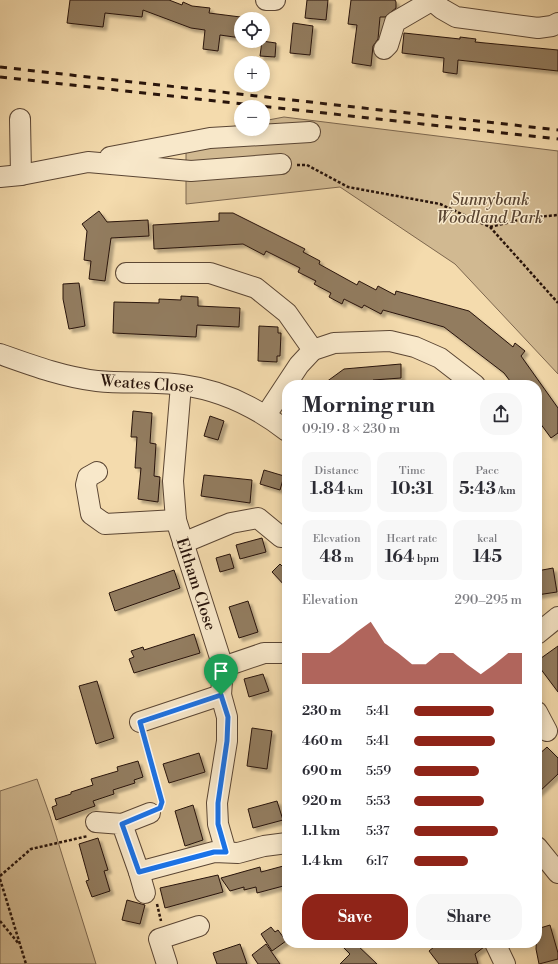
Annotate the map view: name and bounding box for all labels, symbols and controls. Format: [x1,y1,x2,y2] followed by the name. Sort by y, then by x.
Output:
[234,12,270,136] map controls
[234,12,270,48] button: locate
[234,56,270,92] button: +
[234,100,270,136] button: −
[437,190,543,228] park label: Sunnybank Woodland Park
[99,371,194,397] street label: Weates Close
[302,392,435,419] text: Morning run
[480,393,522,435] button: share
[302,421,400,437] text: 09:19 · 8 × 230 m
[314,464,359,478] text: Distance
[399,464,425,478] text: Time
[476,464,499,478] text: Pace
[310,478,346,500] text: 1.84
[391,478,433,500] text: 10:31
[459,478,496,500] text: 5:43
[346,484,363,498] text: km
[496,484,516,498] text: /km
[313,532,360,546] text: Elevation
[387,532,437,546] text: Heart rate
[477,532,497,546] text: kcal
[172,535,220,633] street label: Eltham Close
[320,546,342,568] text: 48
[385,546,415,568] text: 164
[473,546,502,568] text: 145
[342,552,354,566] text: m
[415,552,439,566] text: bpm
[302,592,358,608] text: Elevation
[455,592,522,608] text: 290–295 m
[204,654,238,695] pin
[210,660,232,682] icon: arrive
[302,703,341,719] text: 230 m
[366,703,389,719] text: 5:41
[302,733,342,749] text: 460 m
[366,733,389,749] text: 5:41
[302,763,342,779] text: 690 m
[366,763,391,779] text: 5:59
[302,793,342,809] text: 920 m
[366,793,390,809] text: 5:53
[302,823,340,839] text: 1.1 km
[366,823,390,839] text: 5:37
[302,853,343,869] text: 1.4 km
[366,853,388,869] text: 6:17
[302,894,408,940] button: Save
[416,894,522,940] button: Share

